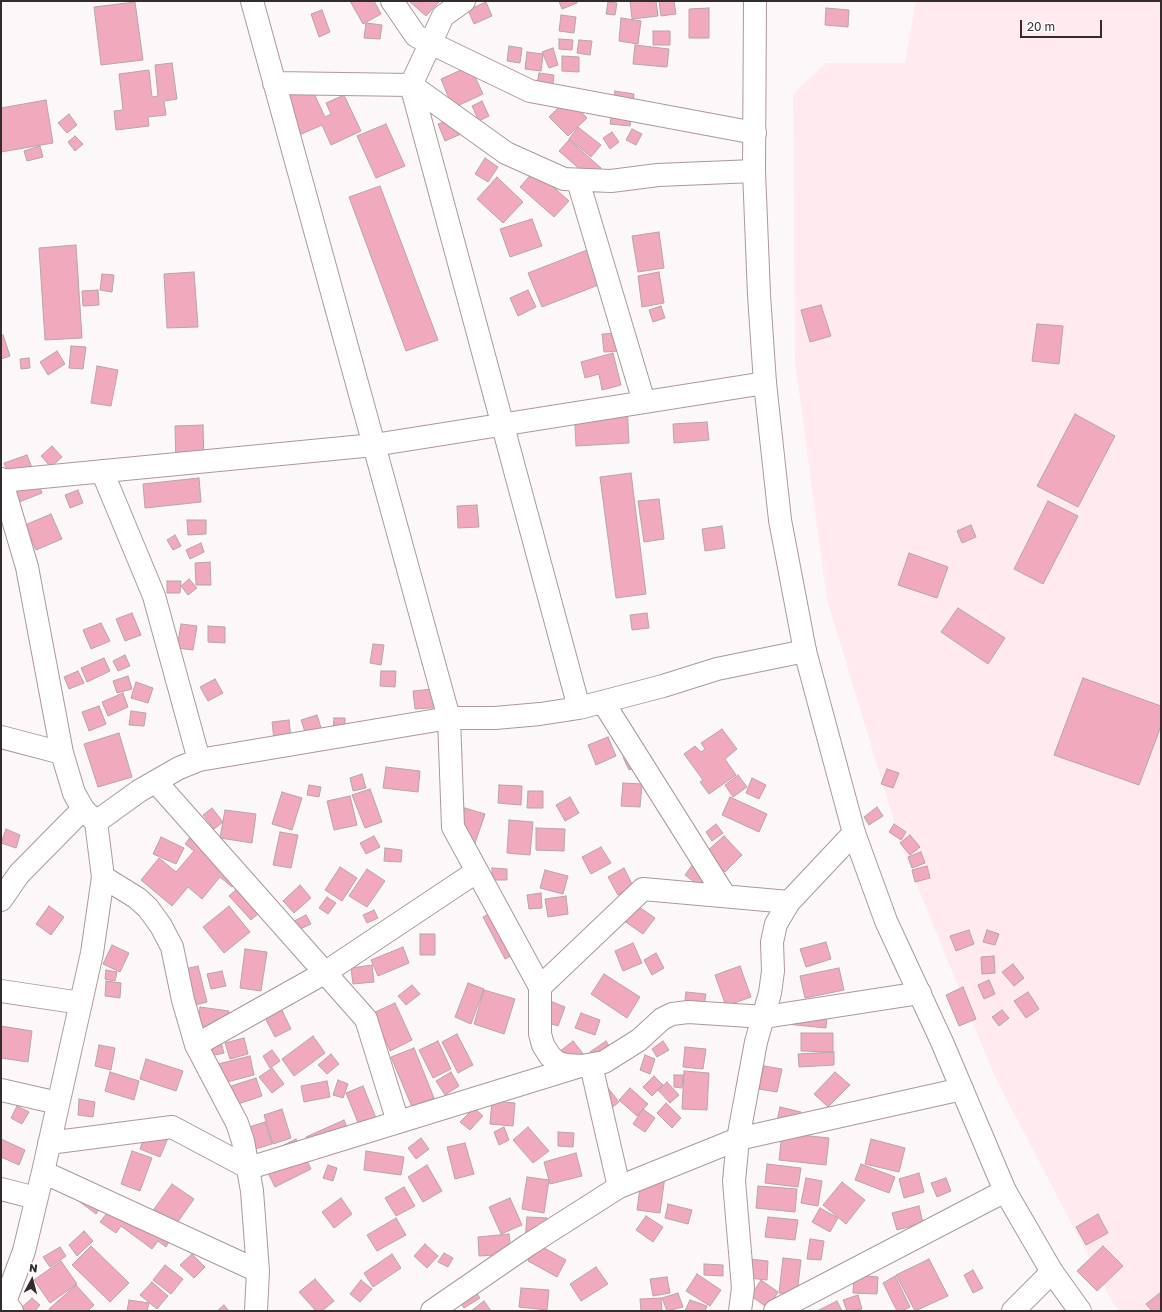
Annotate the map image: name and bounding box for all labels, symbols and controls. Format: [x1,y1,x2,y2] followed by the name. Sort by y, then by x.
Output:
[1022,12,1104,38] scale bar
[1027,19,1055,34] text: 20 m
[12,1260,52,1300] north arrow
[29,1261,38,1275] text: N

